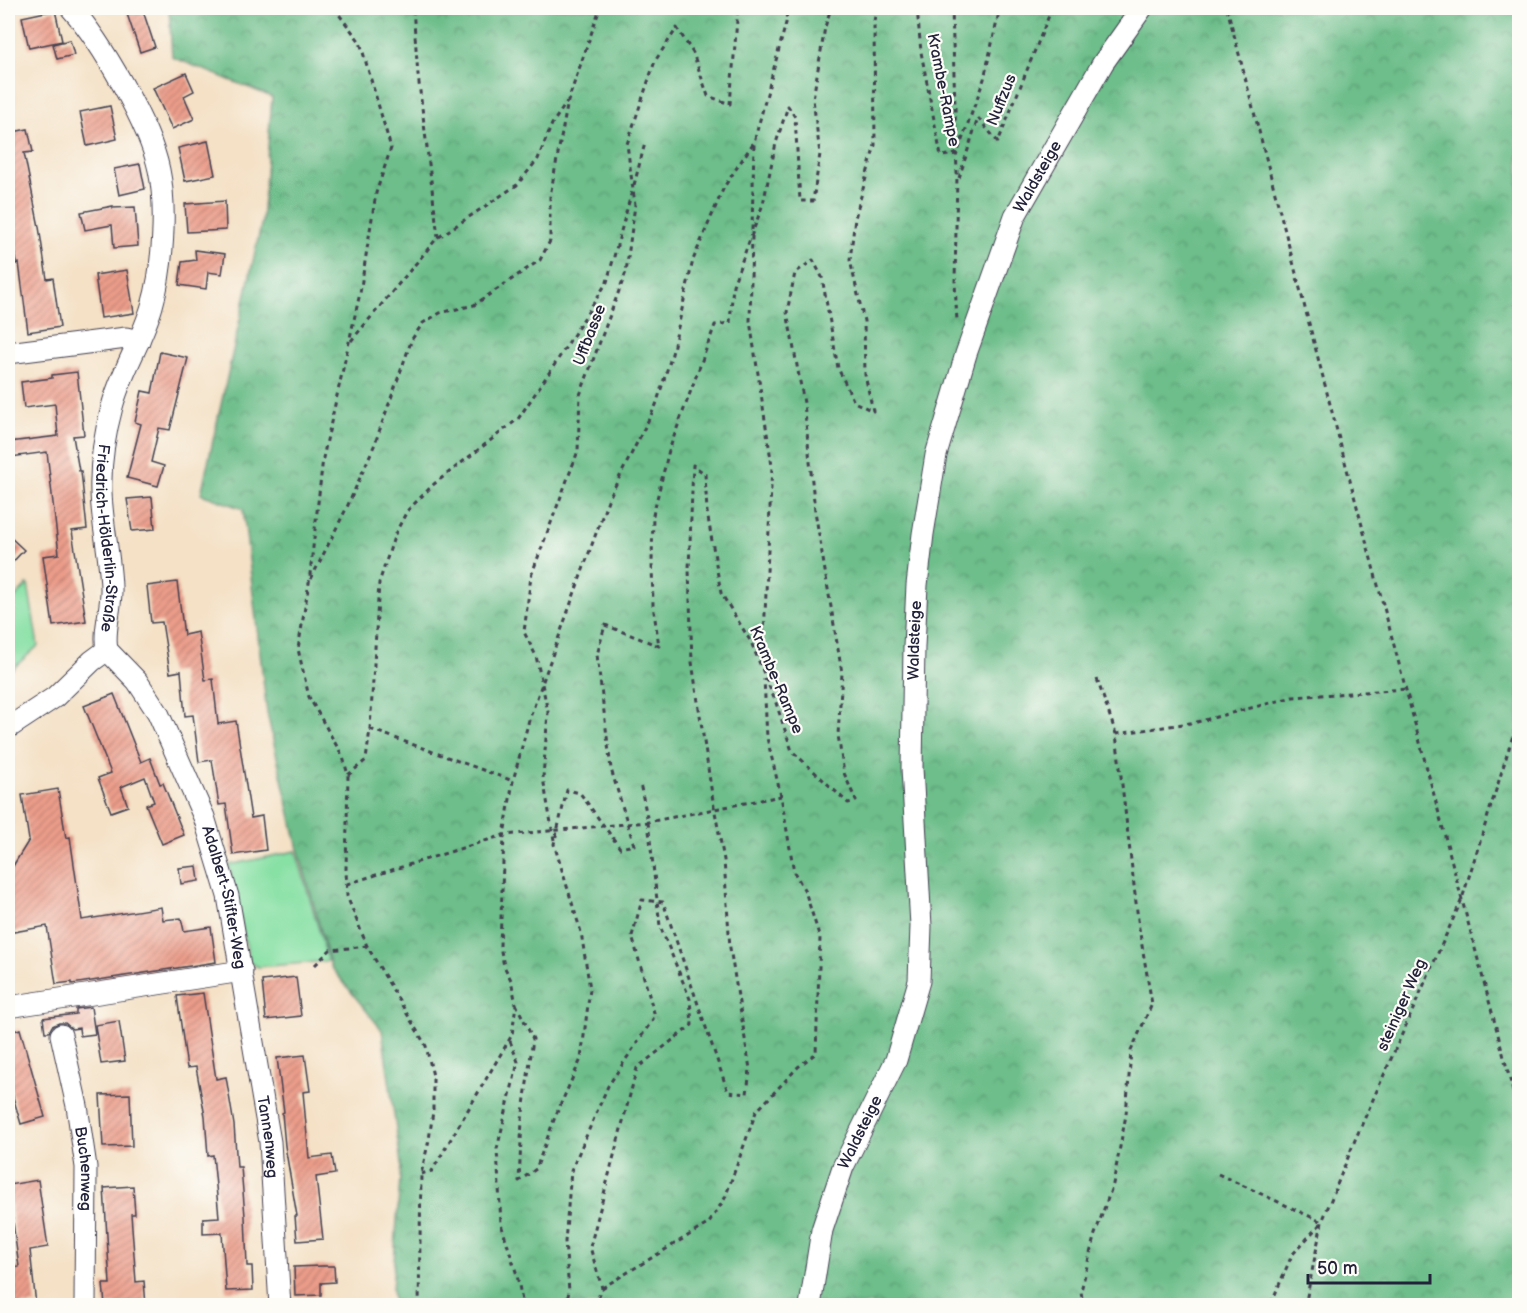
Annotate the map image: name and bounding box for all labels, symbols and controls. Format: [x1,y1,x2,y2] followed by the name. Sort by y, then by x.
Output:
[923,32,963,149] street label: Krambe-Rampe
[983,71,1021,129] street label: Nuffzus
[1009,137,1066,216] street label: Waldsteige
[570,301,610,368] street label: Uffbasse
[91,443,121,634] street label: Friedrich-Hölderlin-Straße
[904,600,926,680] street label: Waldsteige
[745,623,807,737] street label: Krambe-Rampe
[198,823,250,970] street label: Adalbert-Stifter-Weg
[1373,956,1431,1054] street label: steiniger Weg
[834,1092,887,1172] street label: Waldsteige
[253,1094,282,1179] street label: Tannenweg
[71,1125,96,1211] street label: Buchenweg
[1308,1247,1430,1285] scale bar
[1317,1258,1358,1279] text: 50 m

